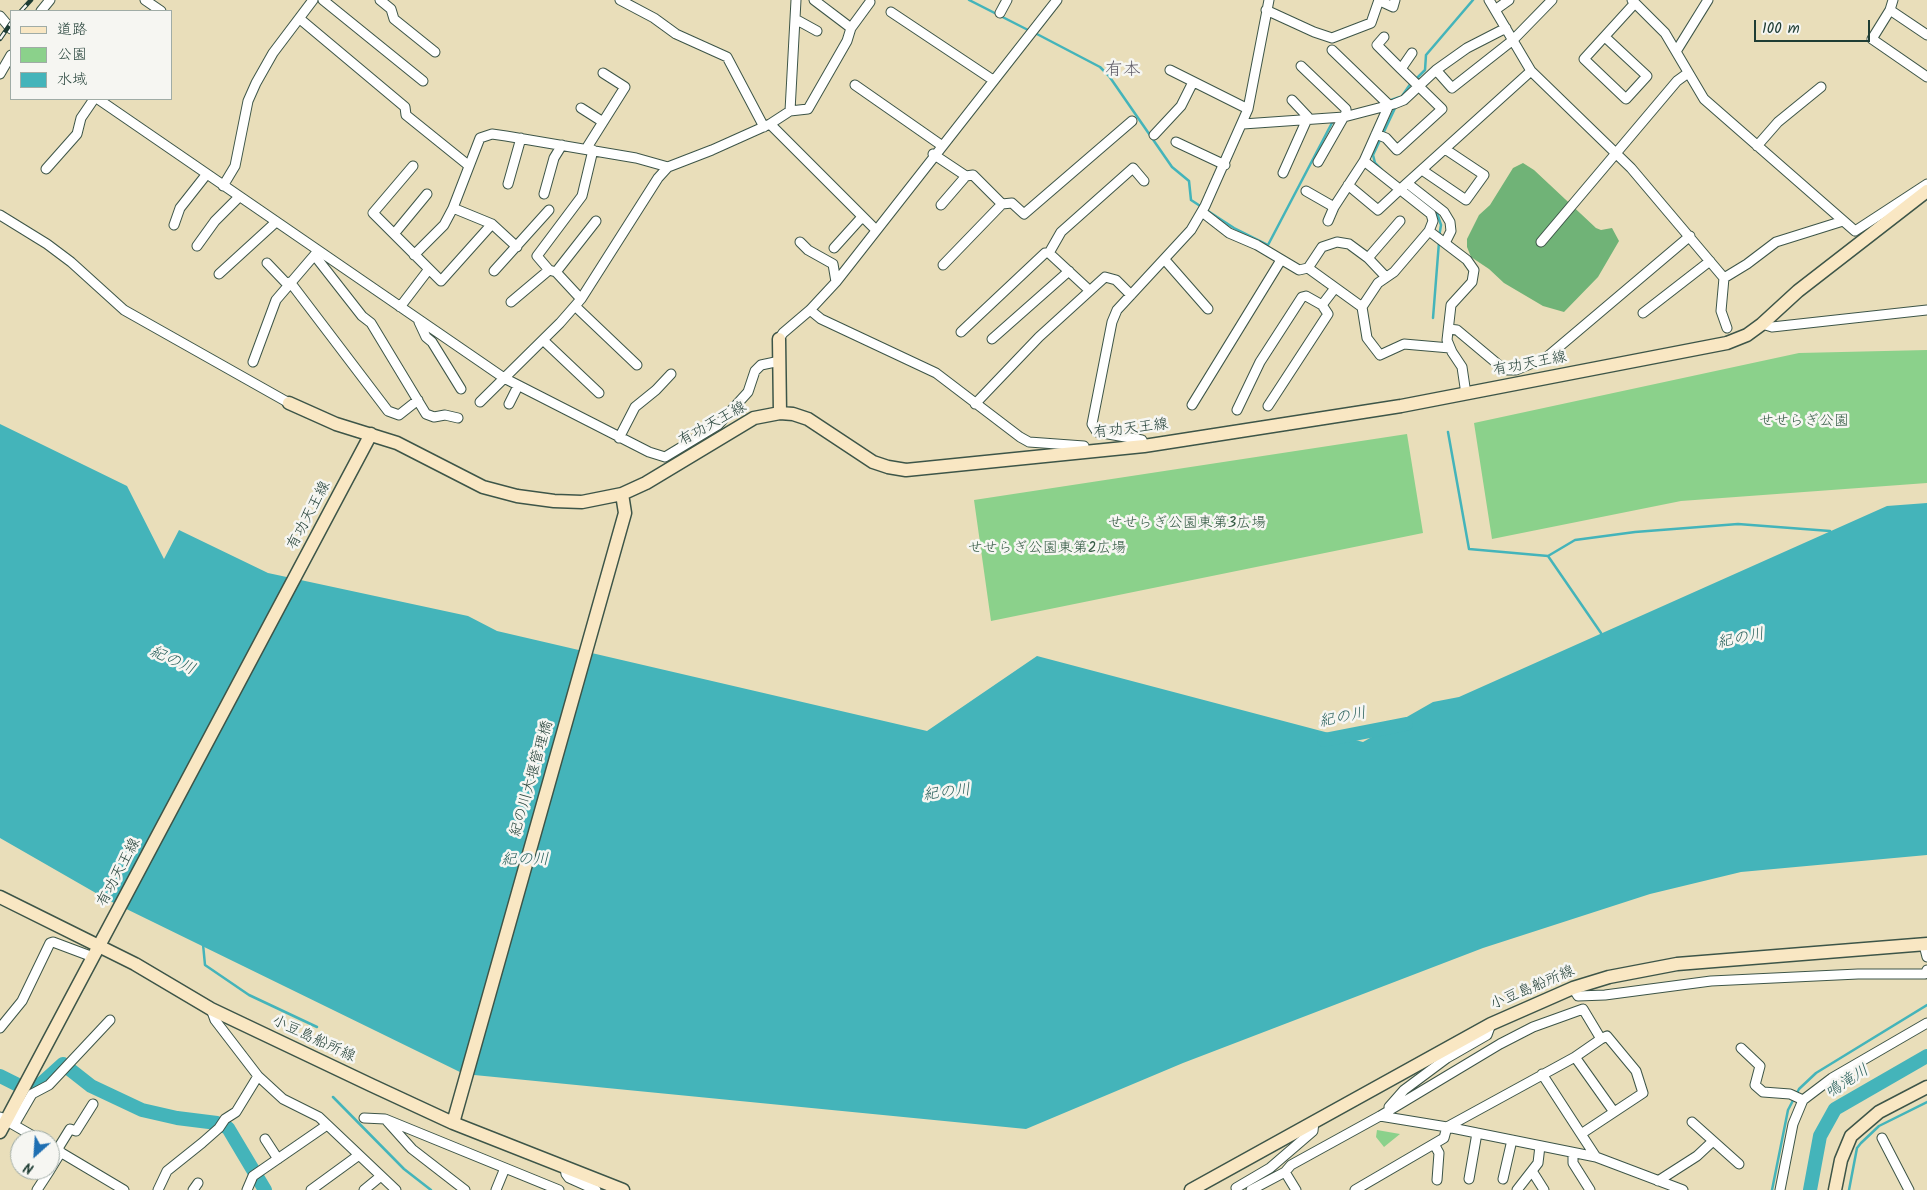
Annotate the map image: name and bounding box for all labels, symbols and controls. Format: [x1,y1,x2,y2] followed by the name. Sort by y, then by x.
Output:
[10,10,172,100] legend
[1757,10,1873,42] scale bar
[1762,17,1800,41] text: 100 m
[57,18,87,42] text: 道路
[57,43,87,67] text: 公園
[1105,61,1141,83] district label: 有本
[57,68,87,92] text: 水域
[1491,349,1569,381] street label: 有功天王線
[676,399,750,451] street label: 有功天王線
[1759,413,1849,431] park label: せせらぎ公園
[1093,416,1169,444] street label: 有功天王線
[284,479,336,553] street label: 有功天王線
[1108,515,1266,533] park label: せせらぎ公園東第3広場
[968,540,1126,558] park label: せせらぎ公園東第2広場
[1716,626,1766,654] water label: 紀の川
[146,643,198,681] water label: 紀の川
[1318,705,1368,733] water label: 紀の川
[508,719,558,839] street label: 紀の川大堰管理橋
[922,782,972,806] water label: 紀の川
[94,836,146,910] street label: 有功天王線
[501,851,549,871] water label: 紀の川
[1488,963,1578,1015] street label: 小豆島船所線
[268,1013,358,1067] street label: 小豆島船所線
[1823,1062,1873,1104] water label: 鳴滝川
[10,1130,60,1180] north arrow
[20,1156,38,1179] text: N

